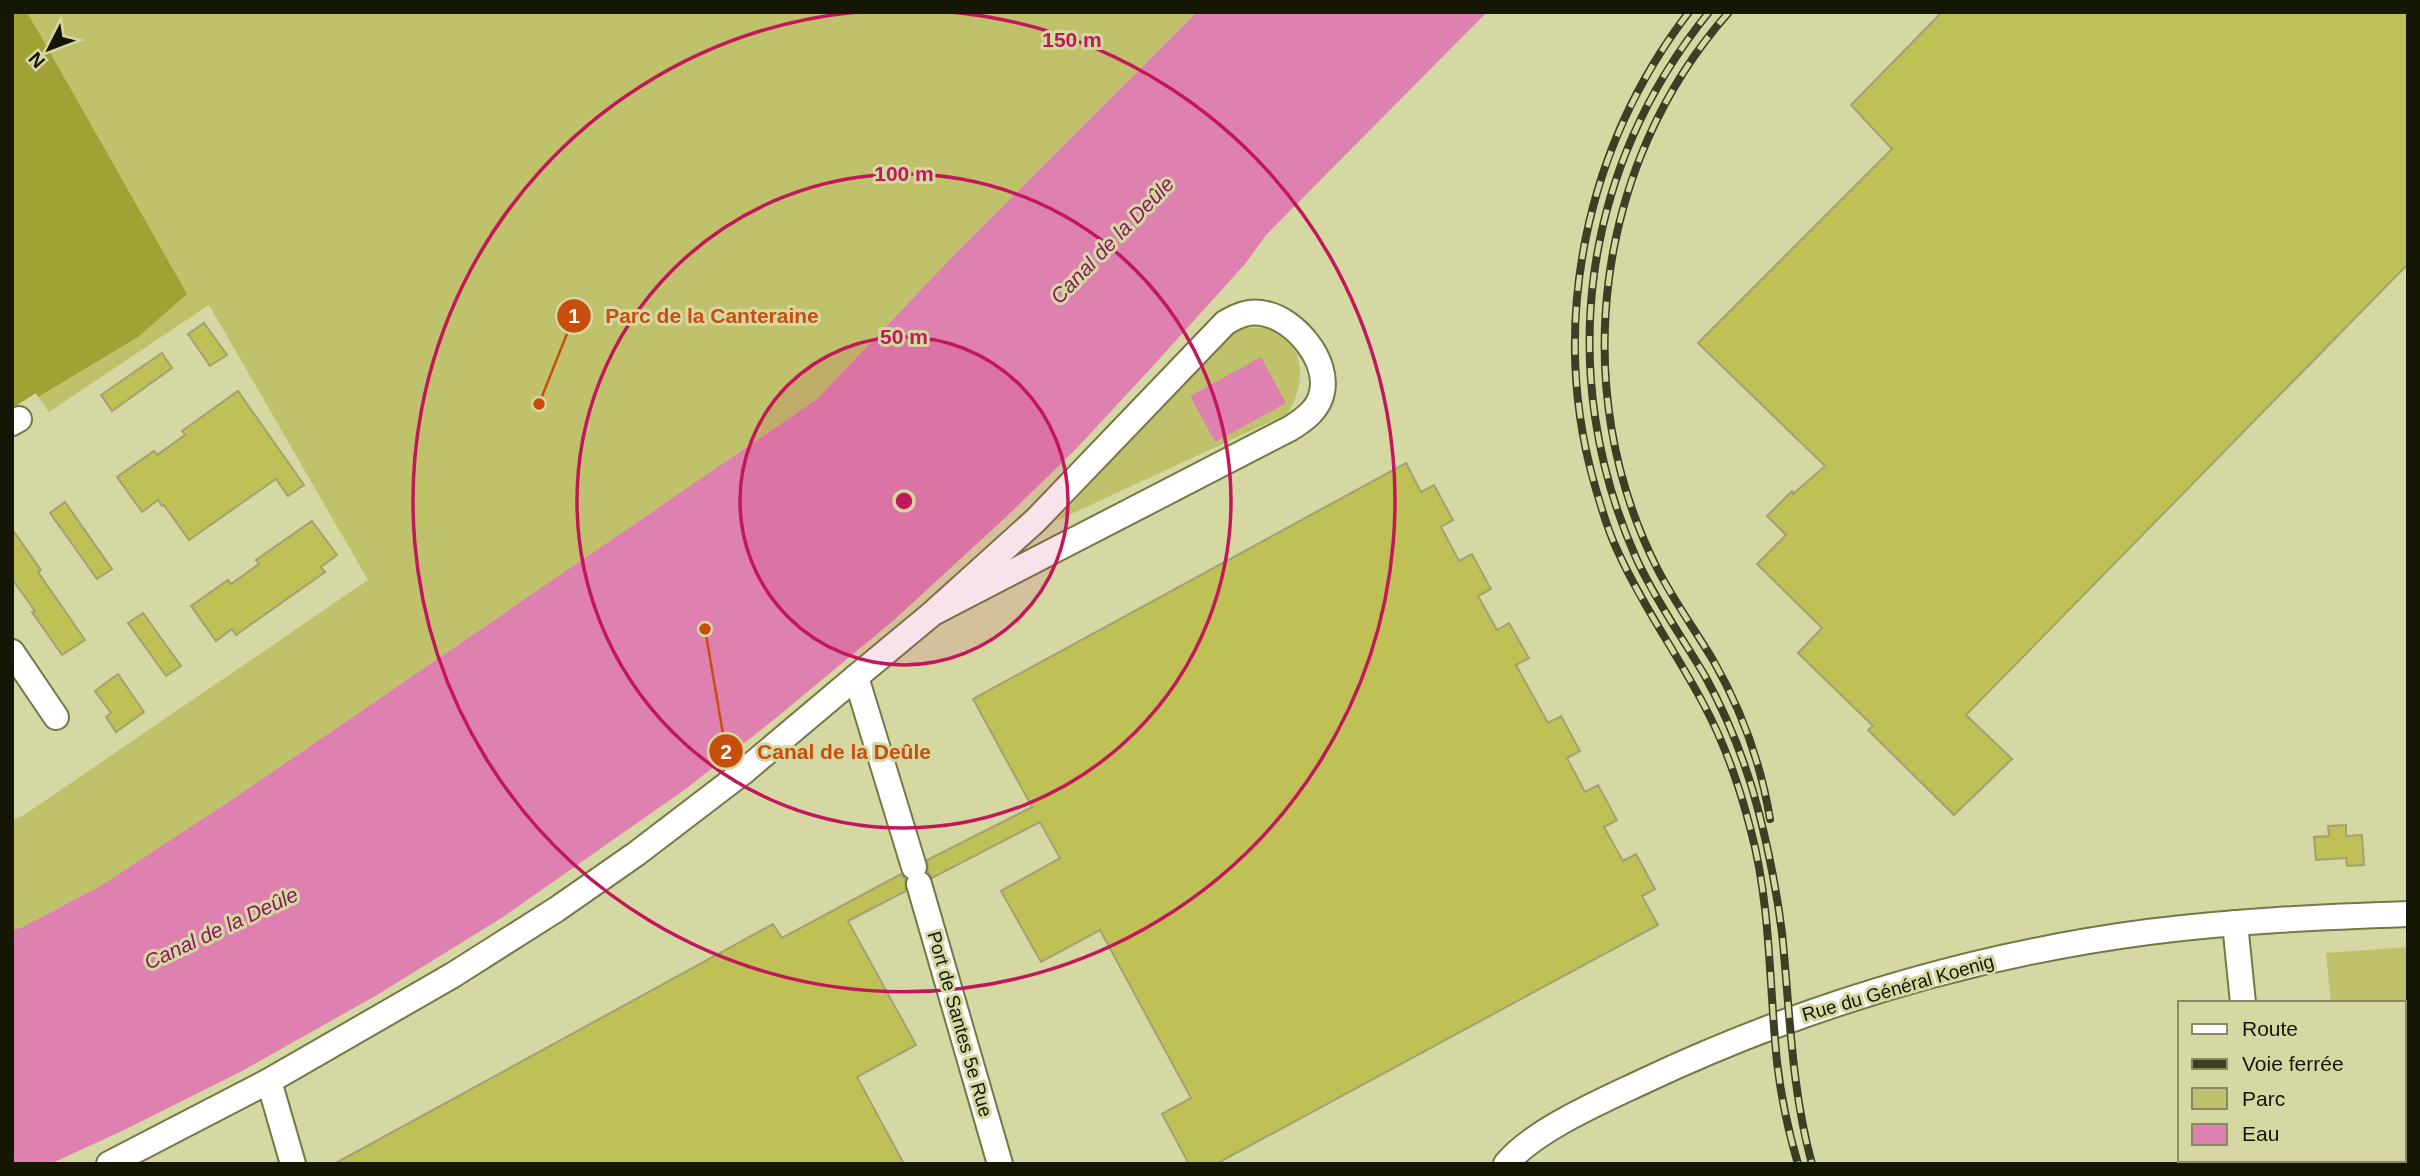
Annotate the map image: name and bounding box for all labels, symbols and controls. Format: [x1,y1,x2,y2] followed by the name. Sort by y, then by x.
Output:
[14,14,84,84] north arrow
[1042,28,1102,51] text: 150 m
[24,48,49,72] text: N
[874,162,934,185] text: 100 m
[1046,172,1178,308] water label: Canal de la Deûle
[556,295,833,337] callout: Parc de la Canteraine
[568,304,580,327] text: 1
[605,304,819,327] text: Parc de la Canteraine
[880,325,928,348] text: 50 m
[892,489,916,513] centre of rings
[708,730,945,772] callout: Canal de la Deûle
[720,740,732,763] text: 2
[757,740,931,763] text: Canal de la Deûle
[140,882,302,974] water label: Canal de la Deûle
[923,929,997,1119] street label: Port de Santes 5e Rue
[1800,951,1996,1025] street label: Rue du Général Koenig
[2178,1001,2406,1162] legend
[2242,1017,2298,1040] text: Route
[2242,1052,2344,1075] text: Voie ferrée
[2242,1087,2285,1110] text: Parc
[2242,1122,2279,1145] text: Eau

